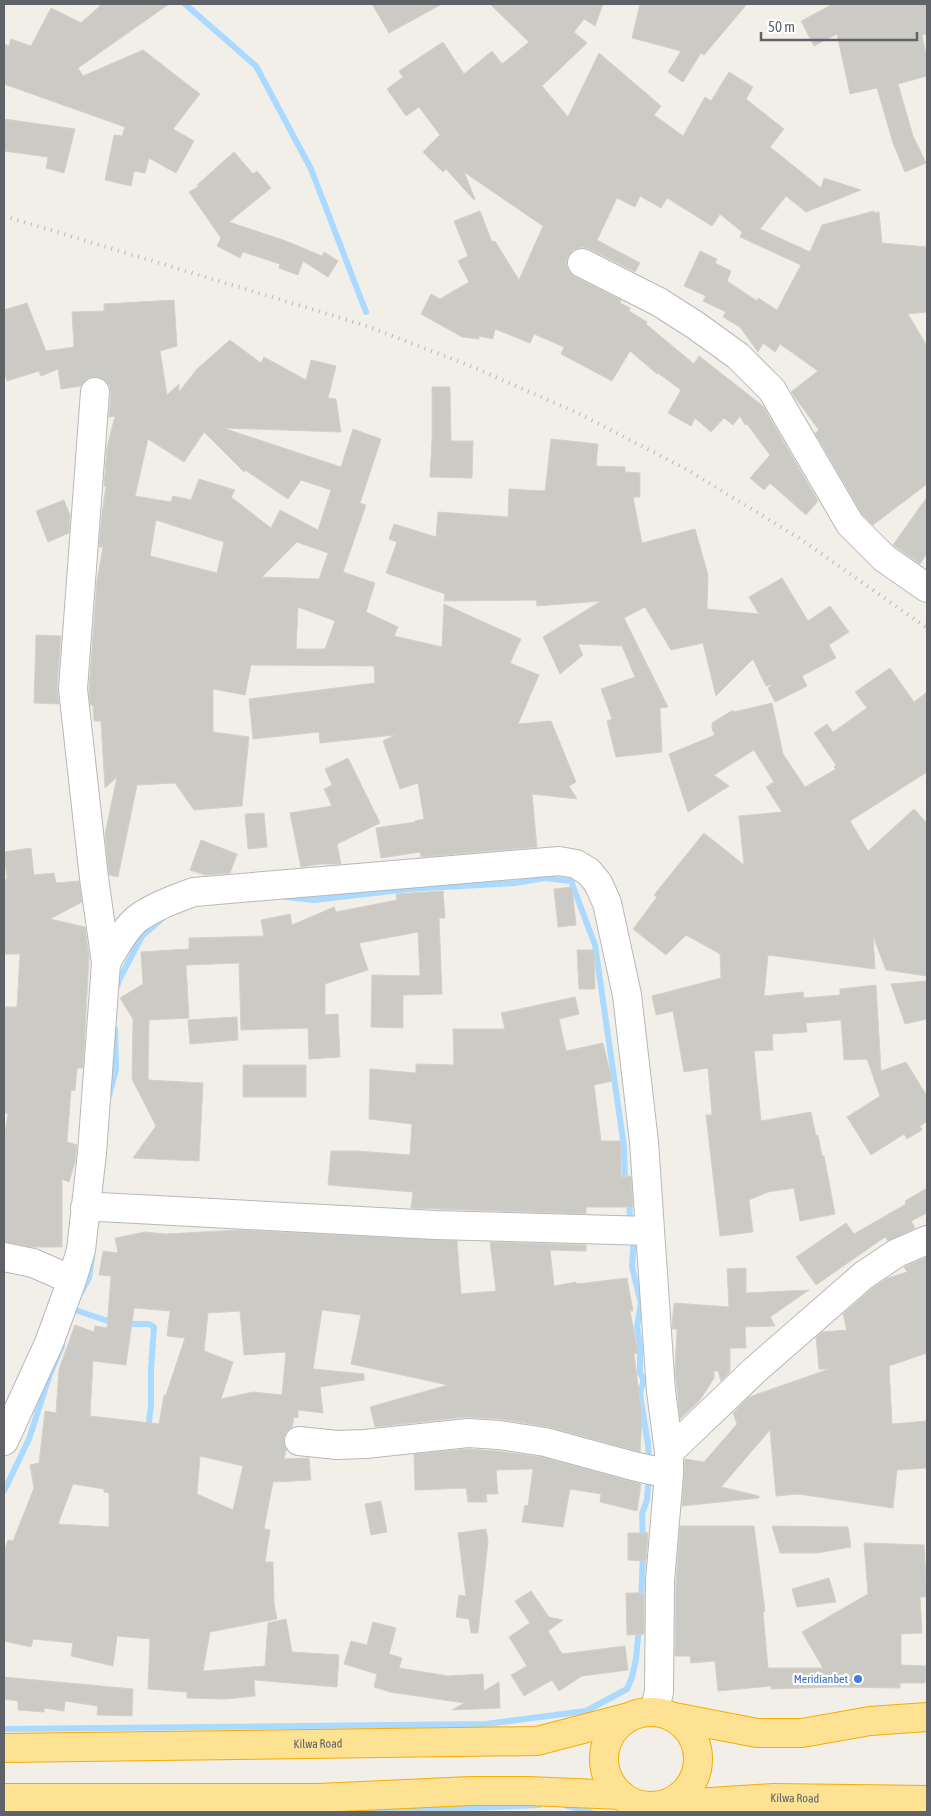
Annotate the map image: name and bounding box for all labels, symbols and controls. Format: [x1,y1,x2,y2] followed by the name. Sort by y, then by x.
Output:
[761,10,917,42] scale bar
[768,18,795,35] text: 50 m
[794,1672,849,1686] place label: Meridianbet
[852,1673,864,1685] marker: Meridianbet
[293,1737,343,1751] street label: Kilwa Road
[770,1791,819,1806] street label: Kilwa Road

